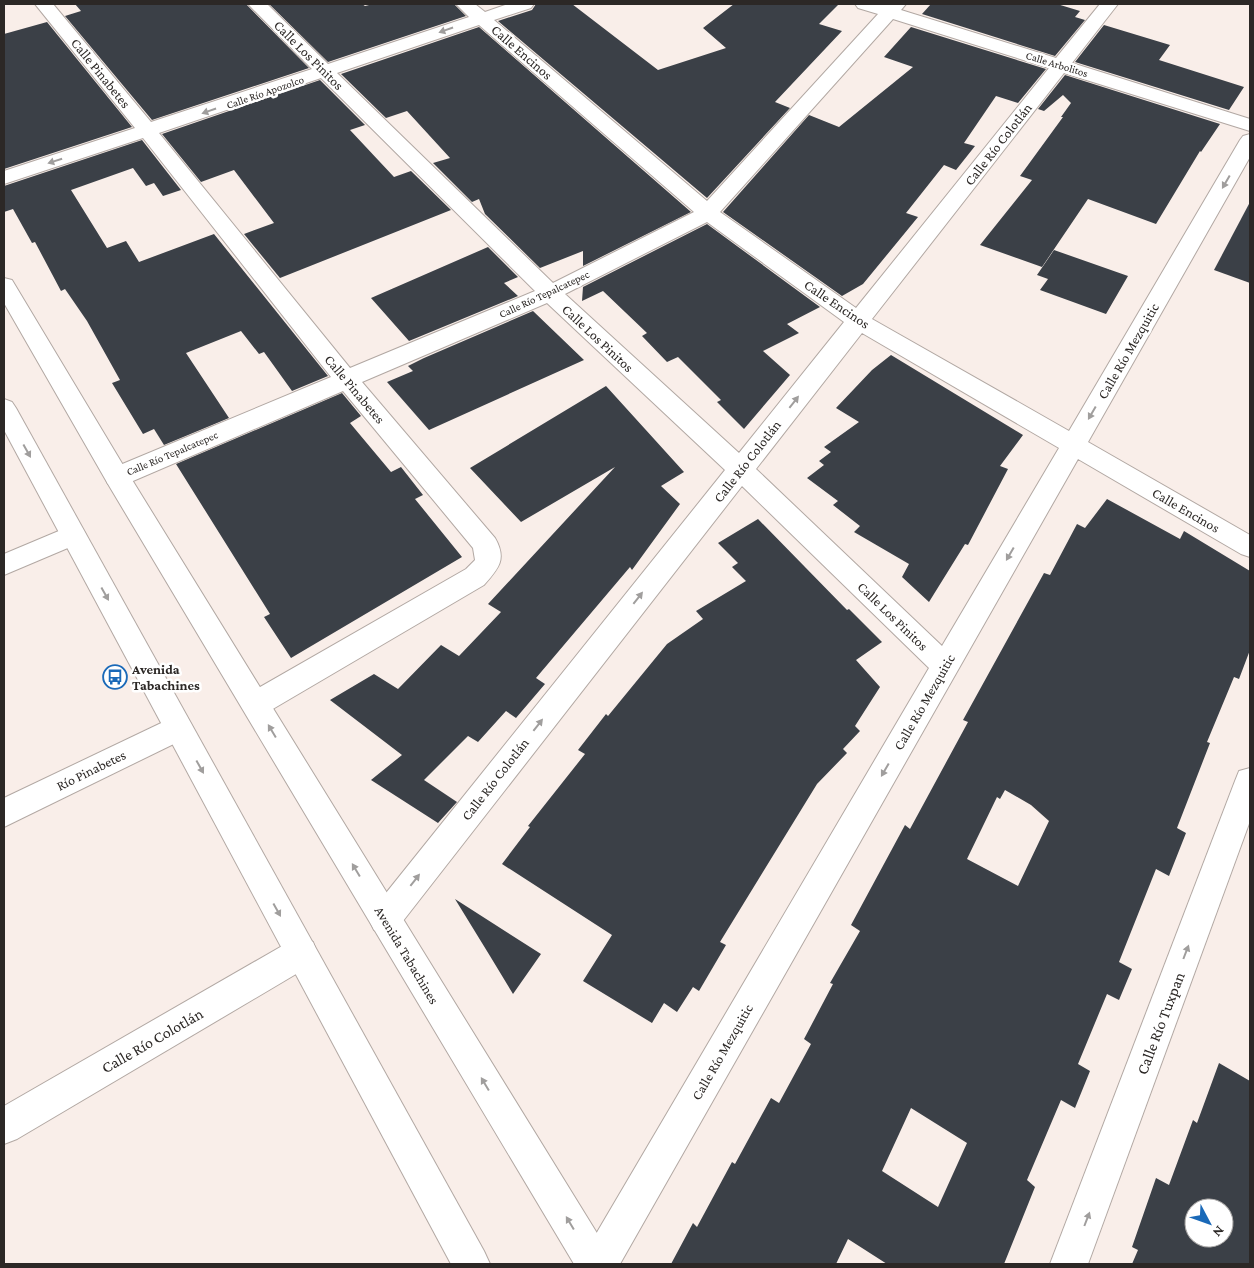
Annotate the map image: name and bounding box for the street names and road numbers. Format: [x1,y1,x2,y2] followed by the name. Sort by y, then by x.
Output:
[271,17,347,93] street label: Calle Los Pinitos
[488,21,556,83] street label: Calle Encinos
[68,35,134,111] street label: Calle Pinabetes
[1024,49,1090,79] street label: Calle Arbolitos
[225,73,306,112] street label: Calle Río Apozolco
[961,99,1035,188] street label: Calle Río Colotlán
[497,268,592,321] street label: Calle Río Tepalcatepec
[801,276,873,332] street label: Calle Encinos
[1094,300,1162,402] street label: Calle Río Mezquitic
[559,301,637,375] street label: Calle Los Pinitos
[322,351,388,427] street label: Calle Pinabetes
[710,416,784,505] street label: Calle Río Colotlán
[125,428,220,479] street label: Calle Río Tepalcatepec
[1149,484,1223,536] street label: Calle Encinos
[854,578,932,654] street label: Calle Los Pinitos
[890,651,958,753] street label: Calle Río Mezquitic
[458,734,532,823] street label: Calle Río Colotlán
[54,746,128,794] street label: Río Pinabetes
[372,903,442,1007] street label: Avenida Tabachines
[1133,969,1189,1077] street label: Calle Río Tuxpan
[688,1001,756,1103] street label: Calle Río Mezquitic
[99,1004,206,1076] street label: Calle Río Colotlán

